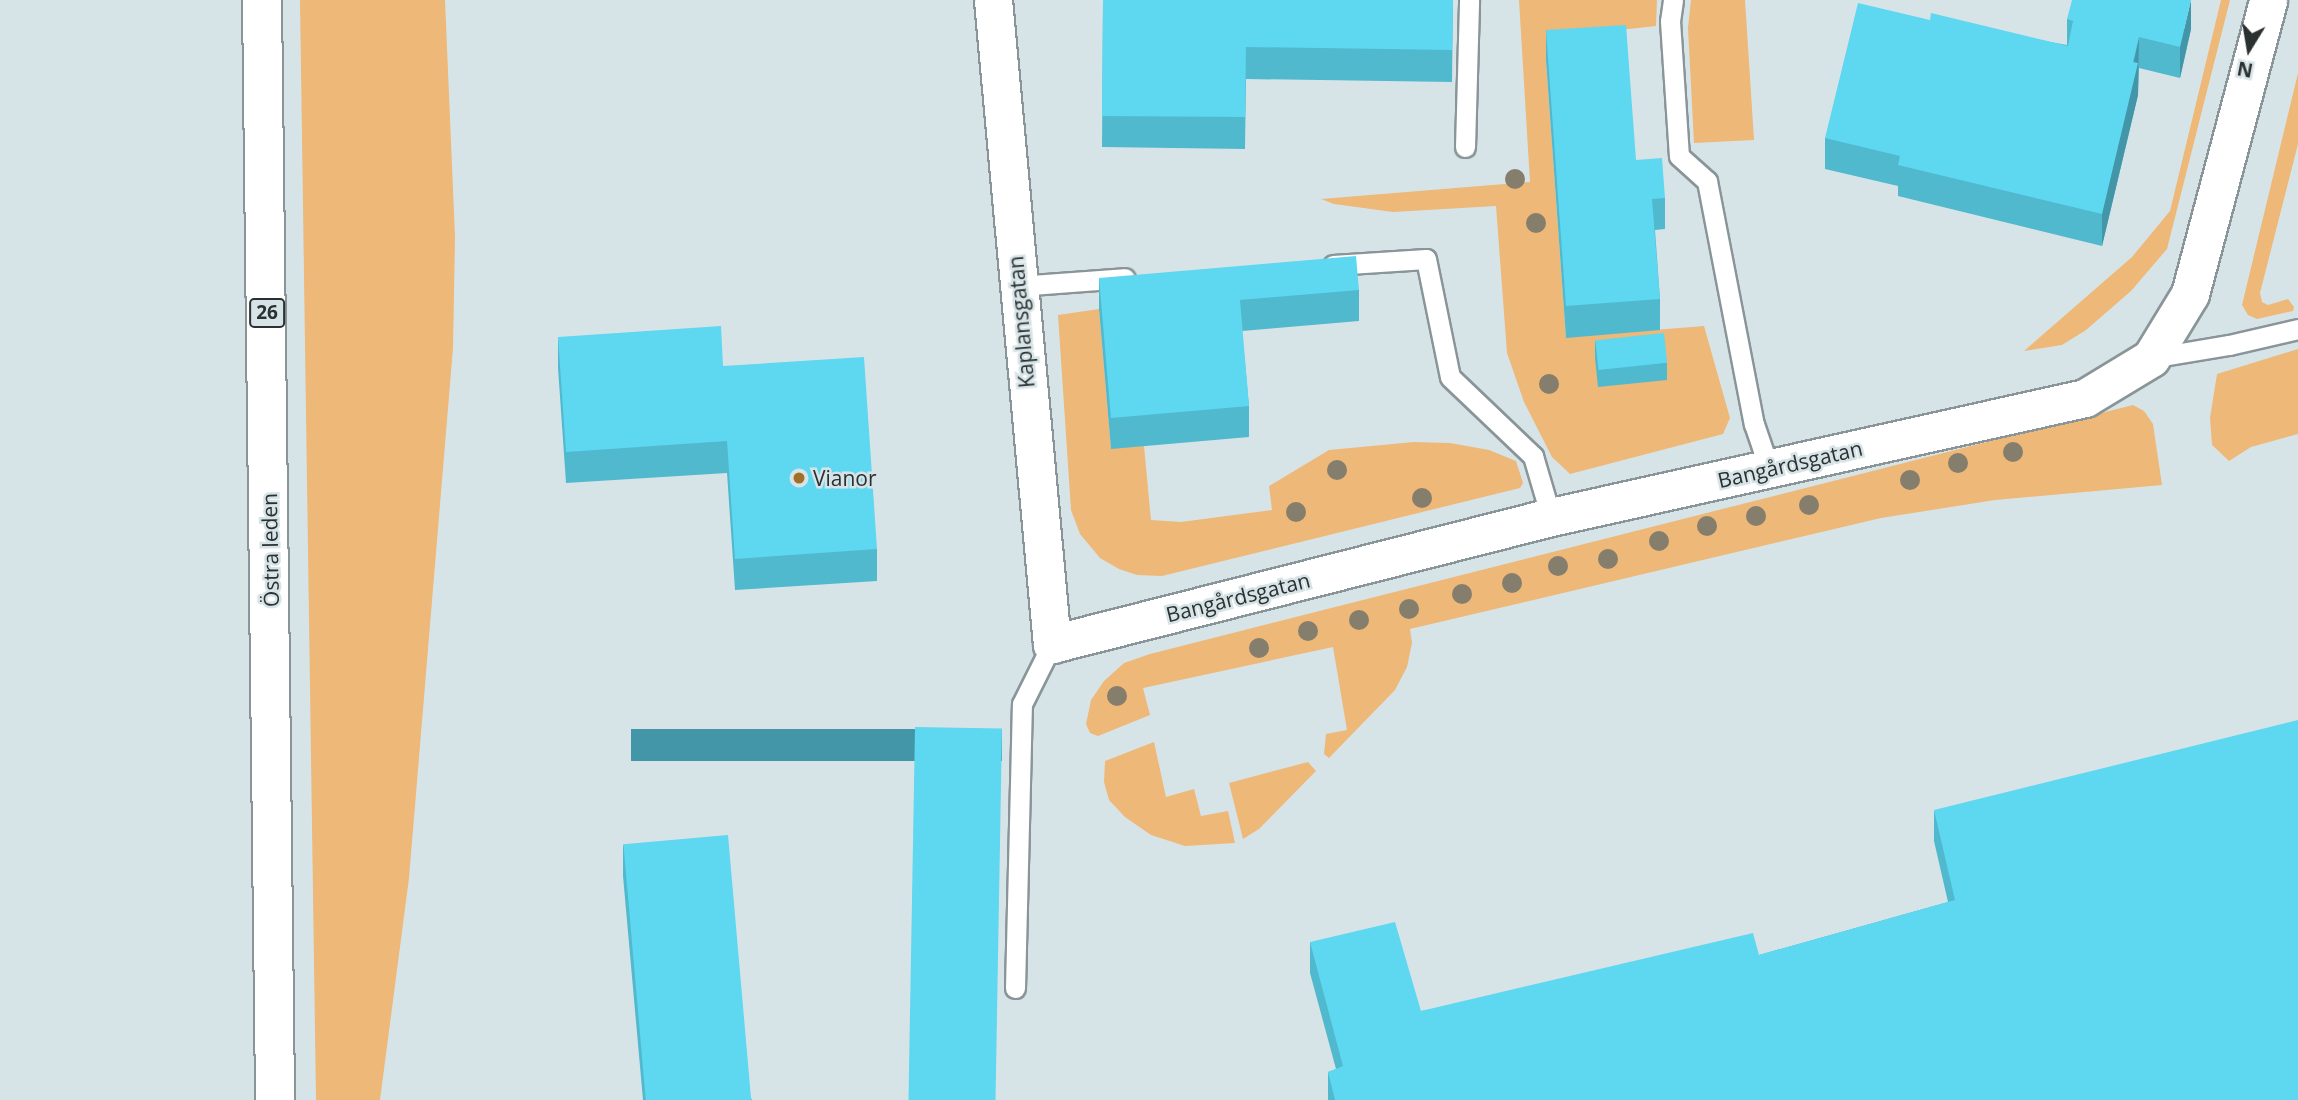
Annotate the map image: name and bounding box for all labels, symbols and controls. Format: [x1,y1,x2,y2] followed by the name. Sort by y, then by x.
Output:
[2214,14,2284,84] north arrow
[2235,55,2255,84] text: N
[1003,255,1039,389] street label: Kaplansgatan
[248,298,286,328] road number: 26
[1715,435,1865,493] street label: Bangårdsgatan
[813,465,877,491] place label: Vianor
[791,470,807,486] marker: Vianor
[256,493,284,607] street label: Östra leden
[1163,567,1313,627] street label: Bangårdsgatan

